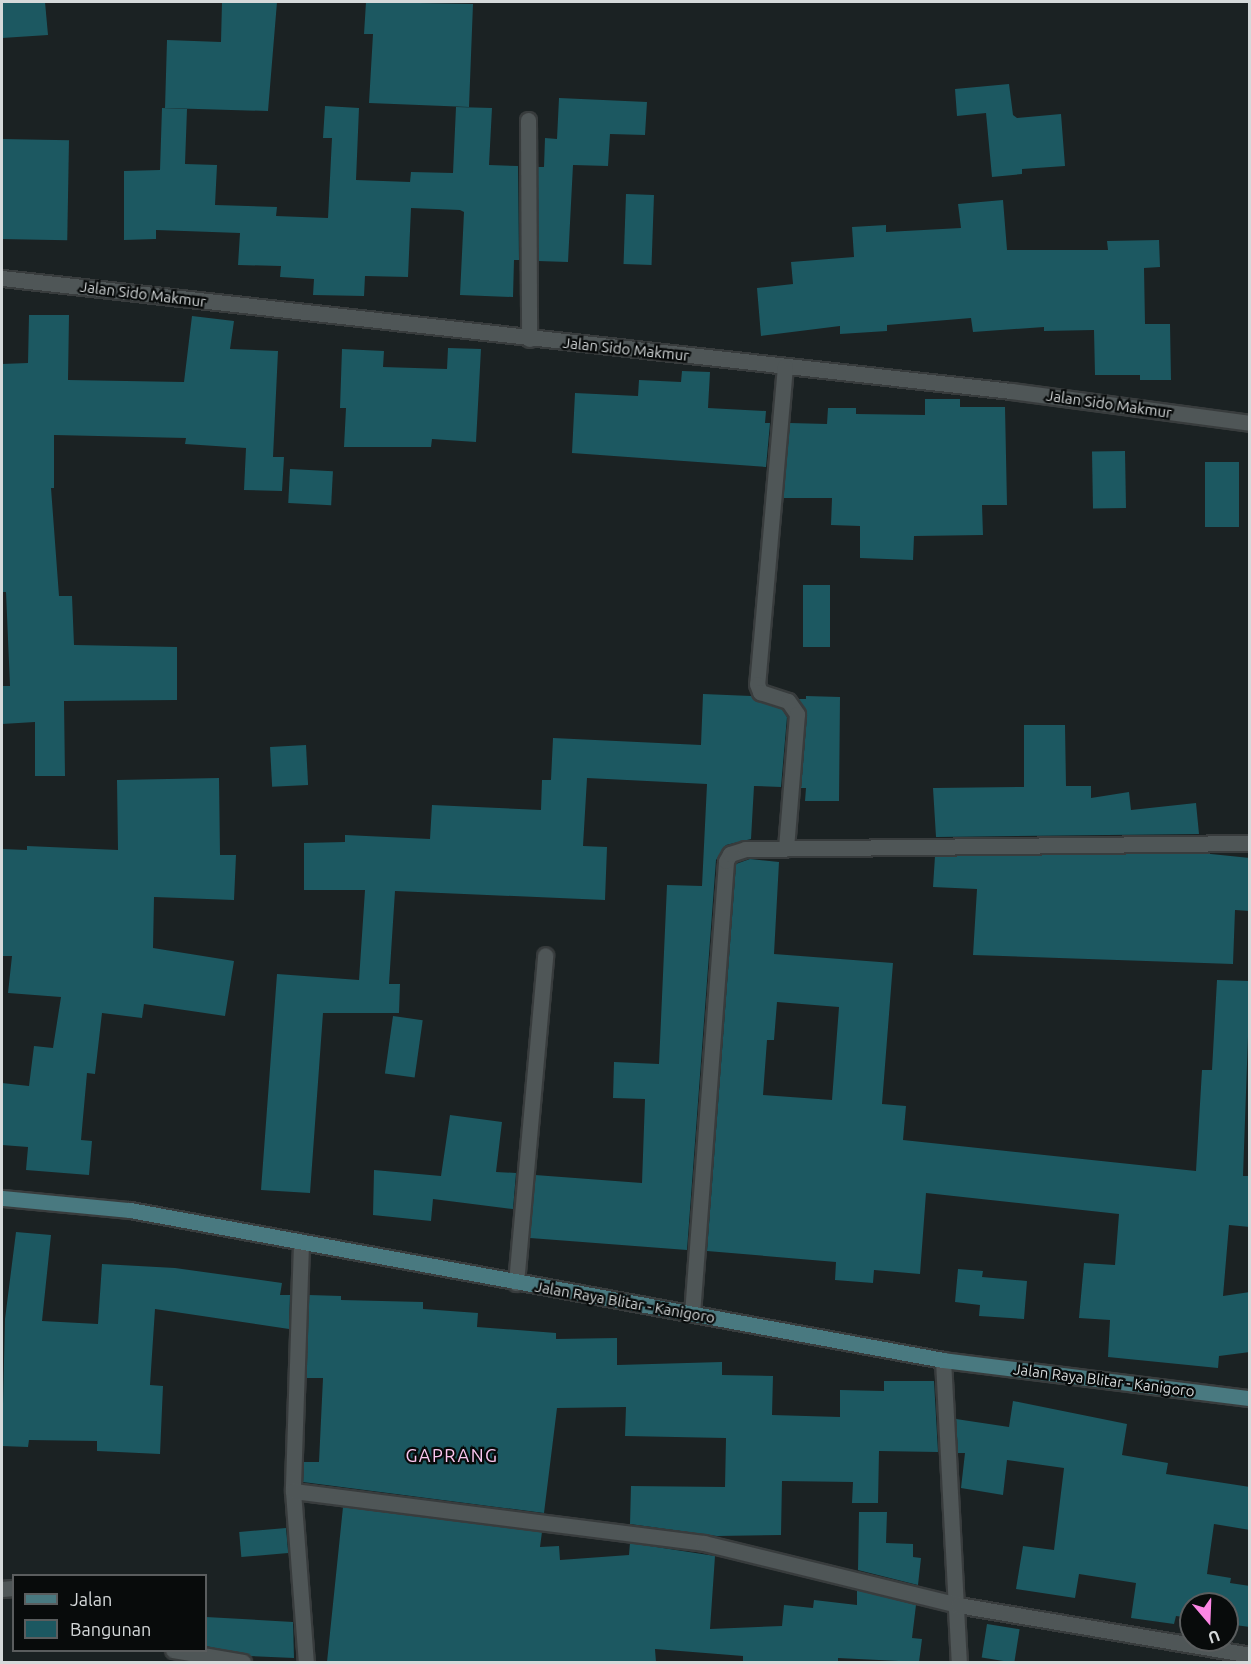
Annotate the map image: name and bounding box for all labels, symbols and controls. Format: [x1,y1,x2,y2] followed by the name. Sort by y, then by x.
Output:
[79,277,207,311] street label: Jalan Sido Makmur
[562,333,690,365] street label: Jalan Sido Makmur
[1045,386,1173,422] street label: Jalan Sido Makmur
[534,1277,716,1327] street label: Jalan Raya Blitar - Kanigoro
[1012,1360,1196,1400] street label: Jalan Raya Blitar - Kanigoro
[405,1444,499,1466] district label: GAPRANG
[12,1574,207,1652] legend
[70,1589,112,1609] text: Jalan
[1179,1592,1239,1652] north arrow
[70,1619,151,1639] text: Bangunan
[1206,1627,1222,1647] text: U

